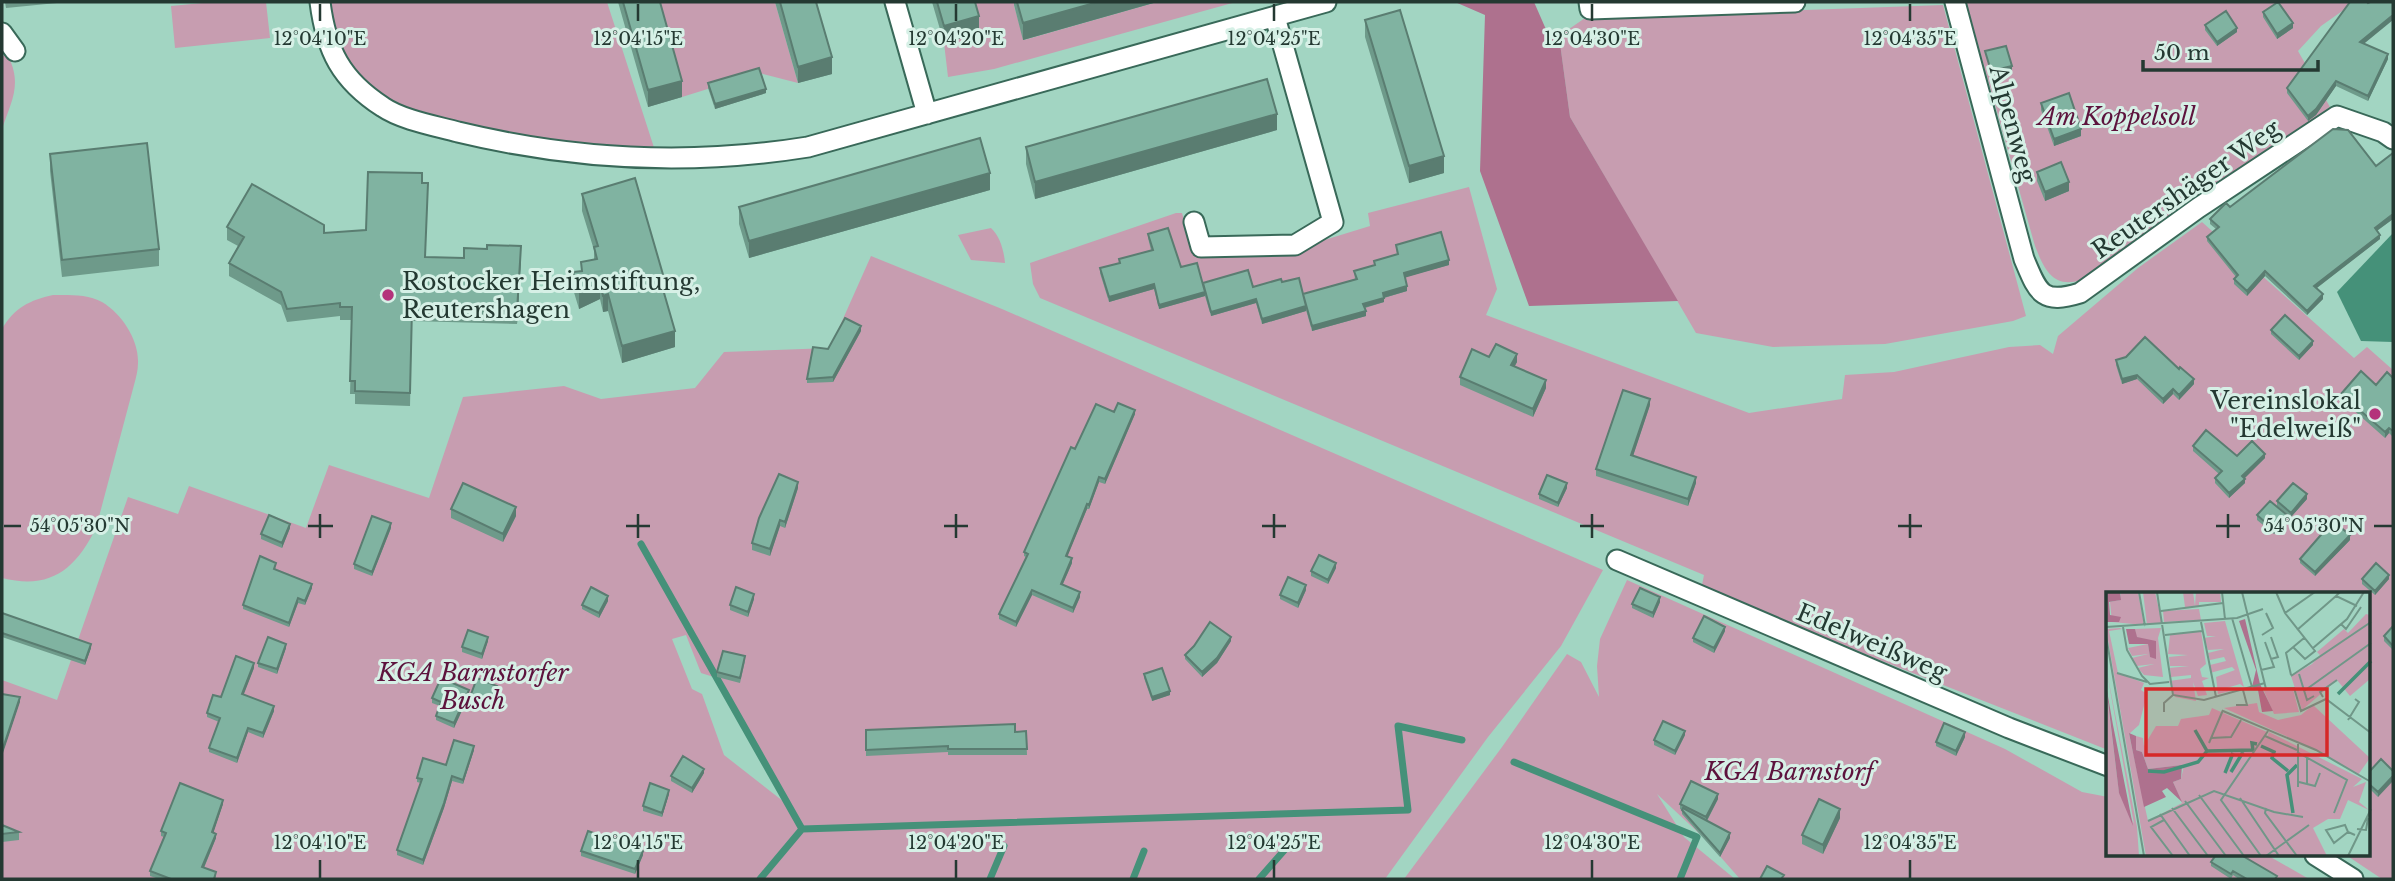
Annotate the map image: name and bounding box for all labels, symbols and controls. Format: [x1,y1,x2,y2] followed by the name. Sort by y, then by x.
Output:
[274,28,366,50] text: 12°04'10"E
[593,28,683,50] text: 12°04'15"E
[908,28,1004,50] text: 12°04'20"E
[1227,28,1321,50] text: 12°04'25"E
[1544,28,1640,50] text: 12°04'30"E
[1863,28,1957,50] text: 12°04'35"E
[2143,28,2318,72] scale bar
[2154,40,2210,66] text: 50 m
[1983,61,2043,187] street label: Alpenweg
[2035,102,2196,131] park label: Am Koppelsoll
[2086,113,2286,265] street label: Reutershäger Weg
[402,267,700,324] place label: Rostocker Heimstiftung, Reutershagen
[380,287,396,303] marker: Rostocker Heimstiftung, Reutershagen
[2210,386,2361,443] place label: Vereinslokal "Edelweiß"
[2367,406,2383,422] marker: Vereinslokal "Edelweiß"
[30,515,130,537] text: 54°05'30"N
[2264,515,2364,537] text: 54°05'30"N
[2106,592,2370,856] inset map
[1792,597,1952,687] street label: Edelweißweg
[376,658,569,715] park label: KGA Barnstorfer Busch
[1703,757,1879,786] park label: KGA Barnstorf
[274,832,366,854] text: 12°04'10"E
[593,832,683,854] text: 12°04'15"E
[908,832,1004,854] text: 12°04'20"E
[1227,832,1321,854] text: 12°04'25"E
[1544,832,1640,854] text: 12°04'30"E
[1863,832,1957,854] text: 12°04'35"E

